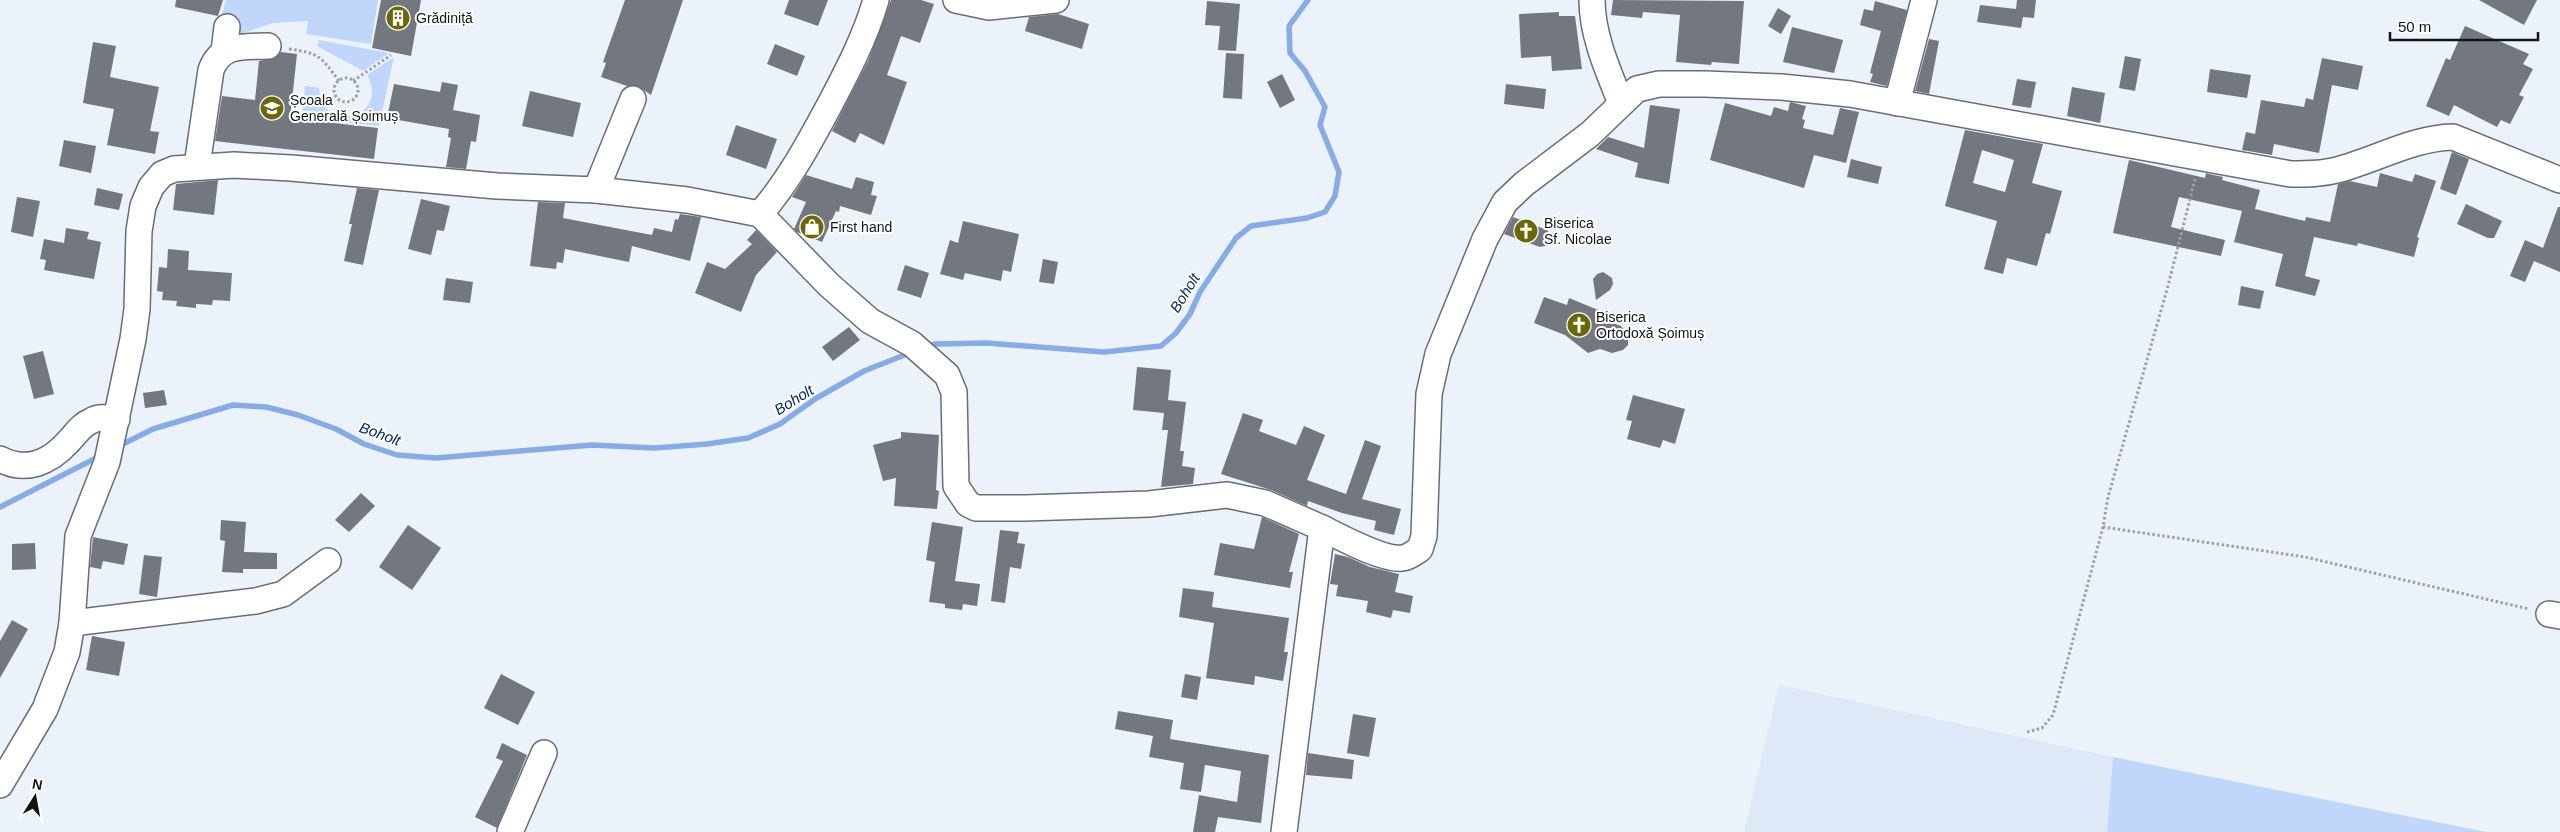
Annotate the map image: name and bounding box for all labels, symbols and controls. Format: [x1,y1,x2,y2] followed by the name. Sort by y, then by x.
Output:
[385,5,411,31] building icon: Grădiniță
[416,10,473,26] place label: Grădiniță
[2390,10,2538,42] scale bar
[2398,18,2431,35] text: 50 m
[290,92,398,124] place label: Școala Generală Șoimuș
[259,95,285,121] school or university icon: Școala Generală Șoimuș
[799,214,825,240] shop icon: First hand
[1544,215,1612,247] place label: Biserica Sf. Nicolae
[1513,218,1539,244] church icon: Biserica Sf. Nicolae
[830,219,892,235] place label: First hand
[1166,269,1203,315] water label: Boholt
[1596,309,1704,341] place label: Biserica Ortodoxă Șoimuș
[1566,312,1592,338] church icon: Biserica Ortodoxă Șoimuș
[771,381,817,418] water label: Boholt
[357,418,404,449] water label: Boholt
[10,772,60,822] north arrow
[31,775,44,793] text: N

